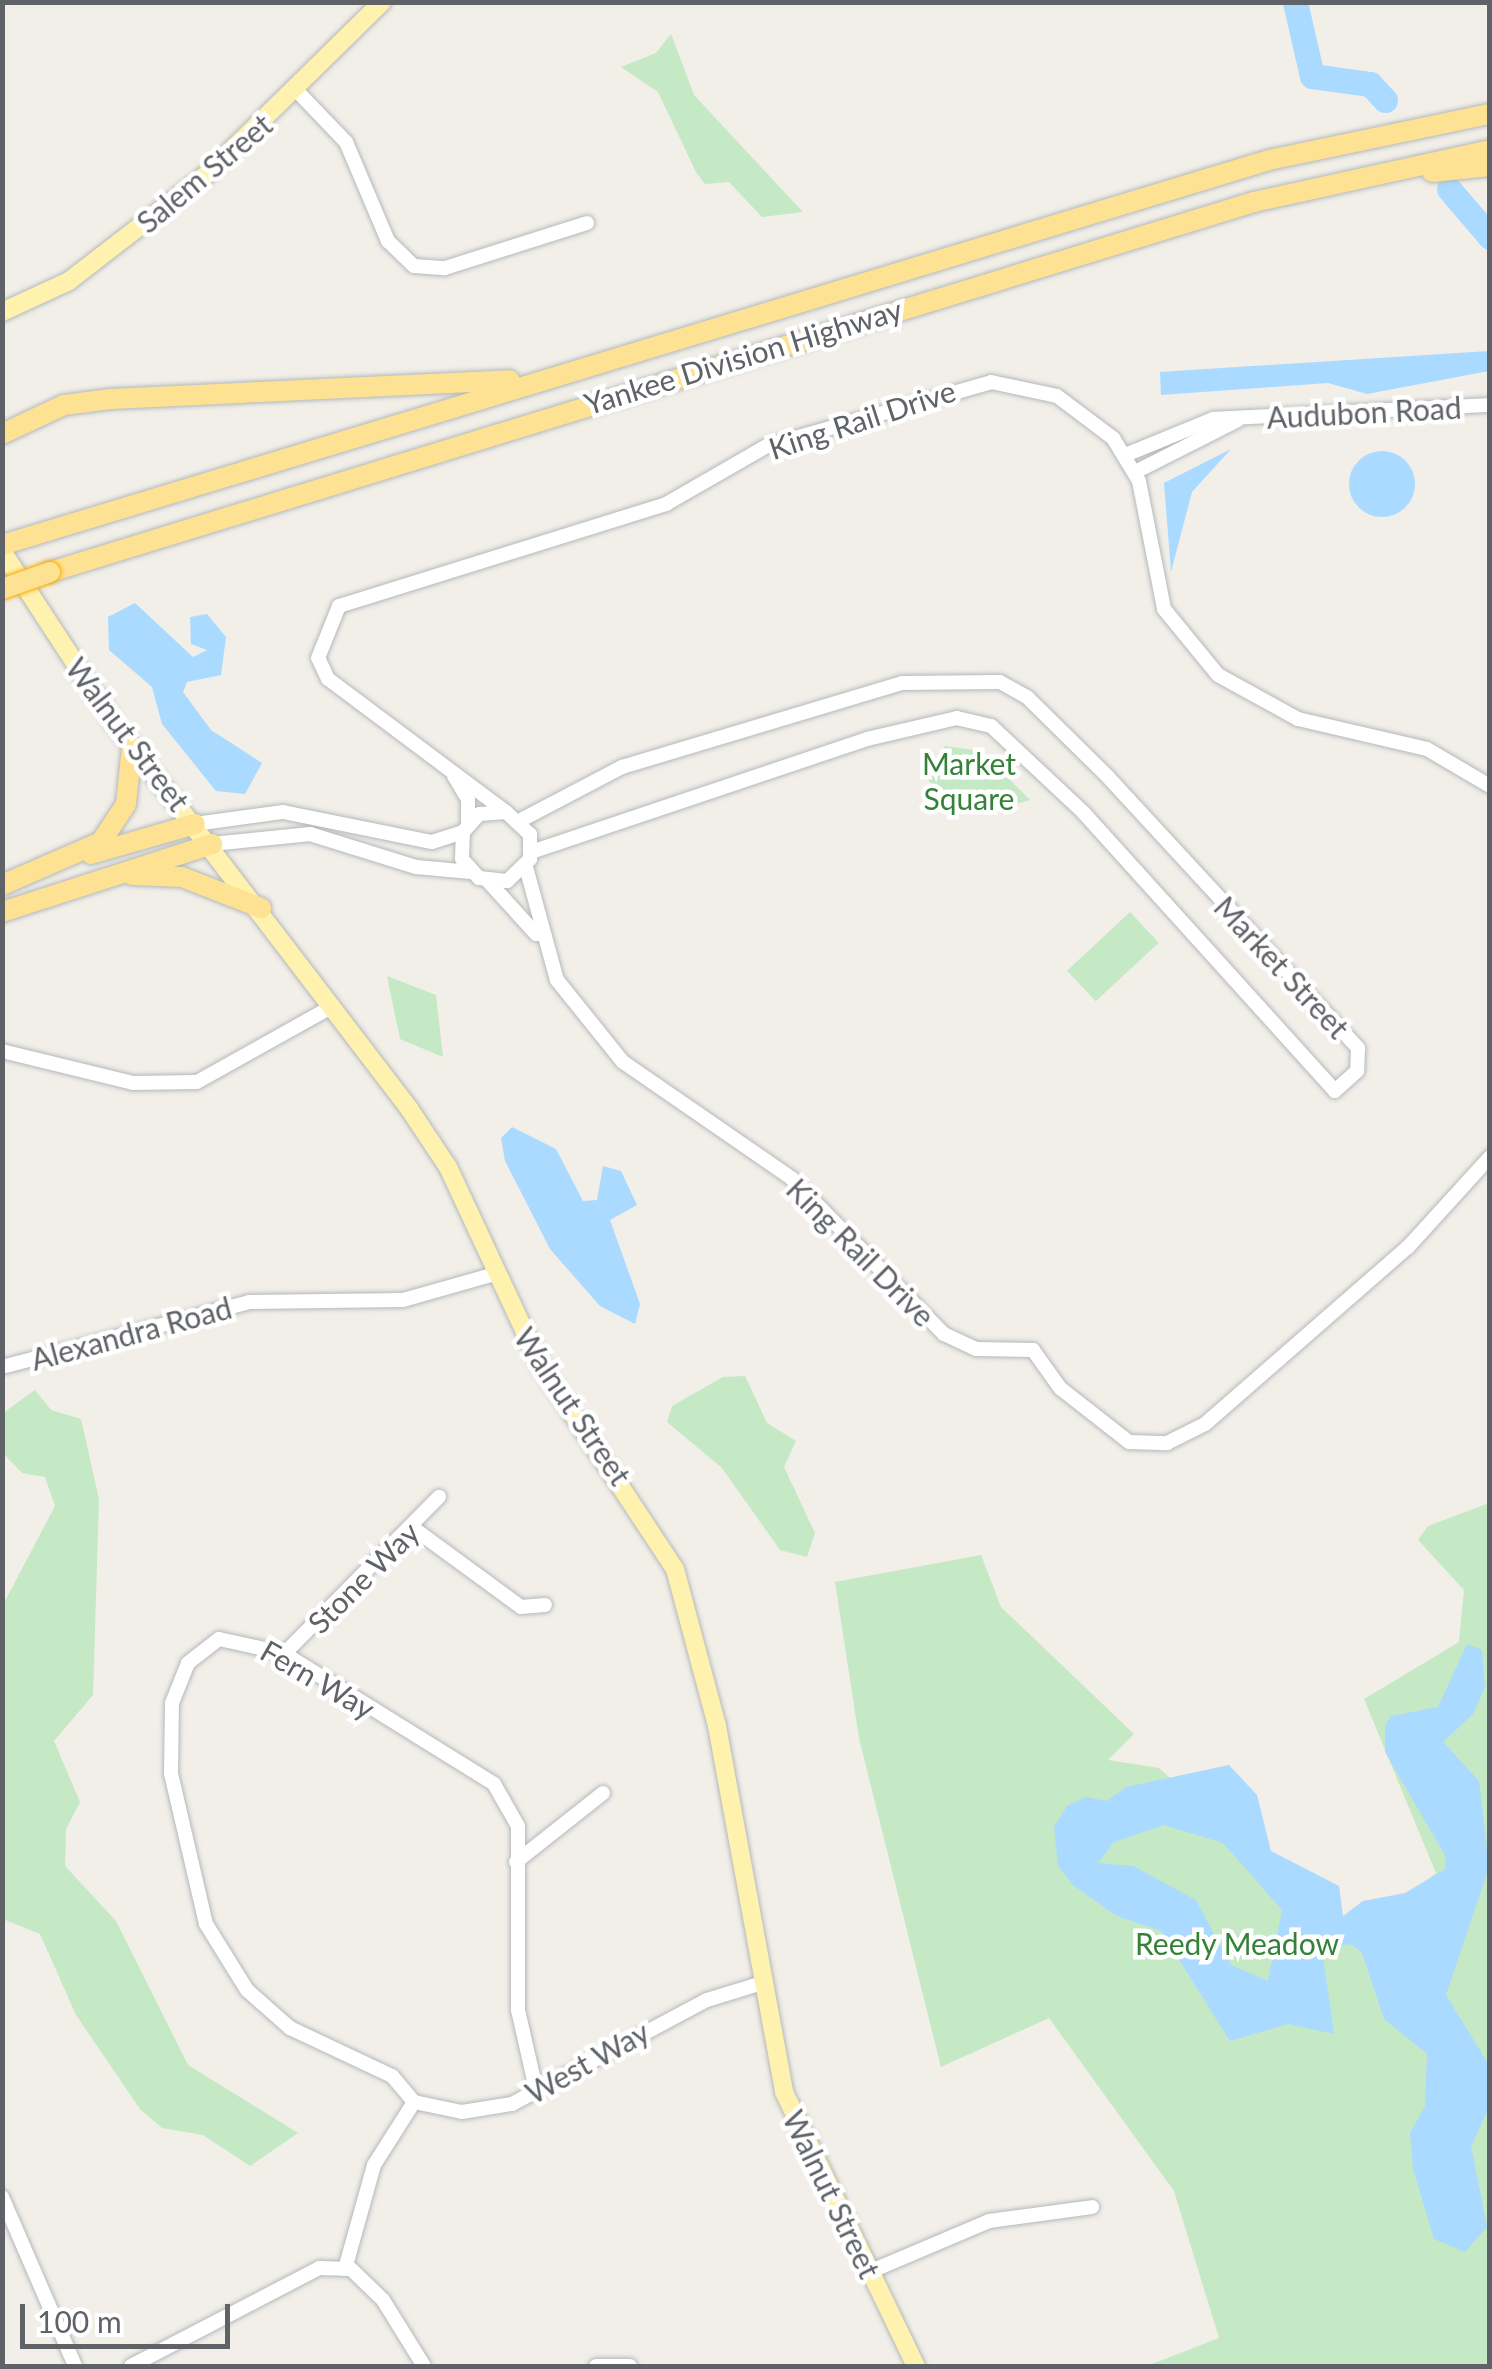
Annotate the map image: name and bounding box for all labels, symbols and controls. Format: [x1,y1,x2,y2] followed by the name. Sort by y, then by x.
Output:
[129,106,279,240] street label: Salem Street
[580,290,906,422] street label: Yankee Division Highway
[764,372,960,466] street label: King Rail Drive
[1266,389,1462,435] street label: Audubon Road
[59,650,197,818] street label: Walnut Street
[922,745,1016,816] park label: Market Square
[1207,889,1357,1045] street label: Market Street
[780,1171,942,1333] street label: King Rail Drive
[27,1289,235,1377] street label: Alexandra Road
[507,1320,639,1492] street label: Walnut Street
[300,1514,426,1640] street label: Stone Way
[254,1632,382,1726] street label: Fern Way
[1135,1925,1339,1961] park label: Reedy Meadow
[519,2013,655,2111] street label: West Way
[776,2104,888,2284] street label: Walnut Street
[25,2284,235,2346] scale bar
[37,2303,122,2339] text: 100 m

